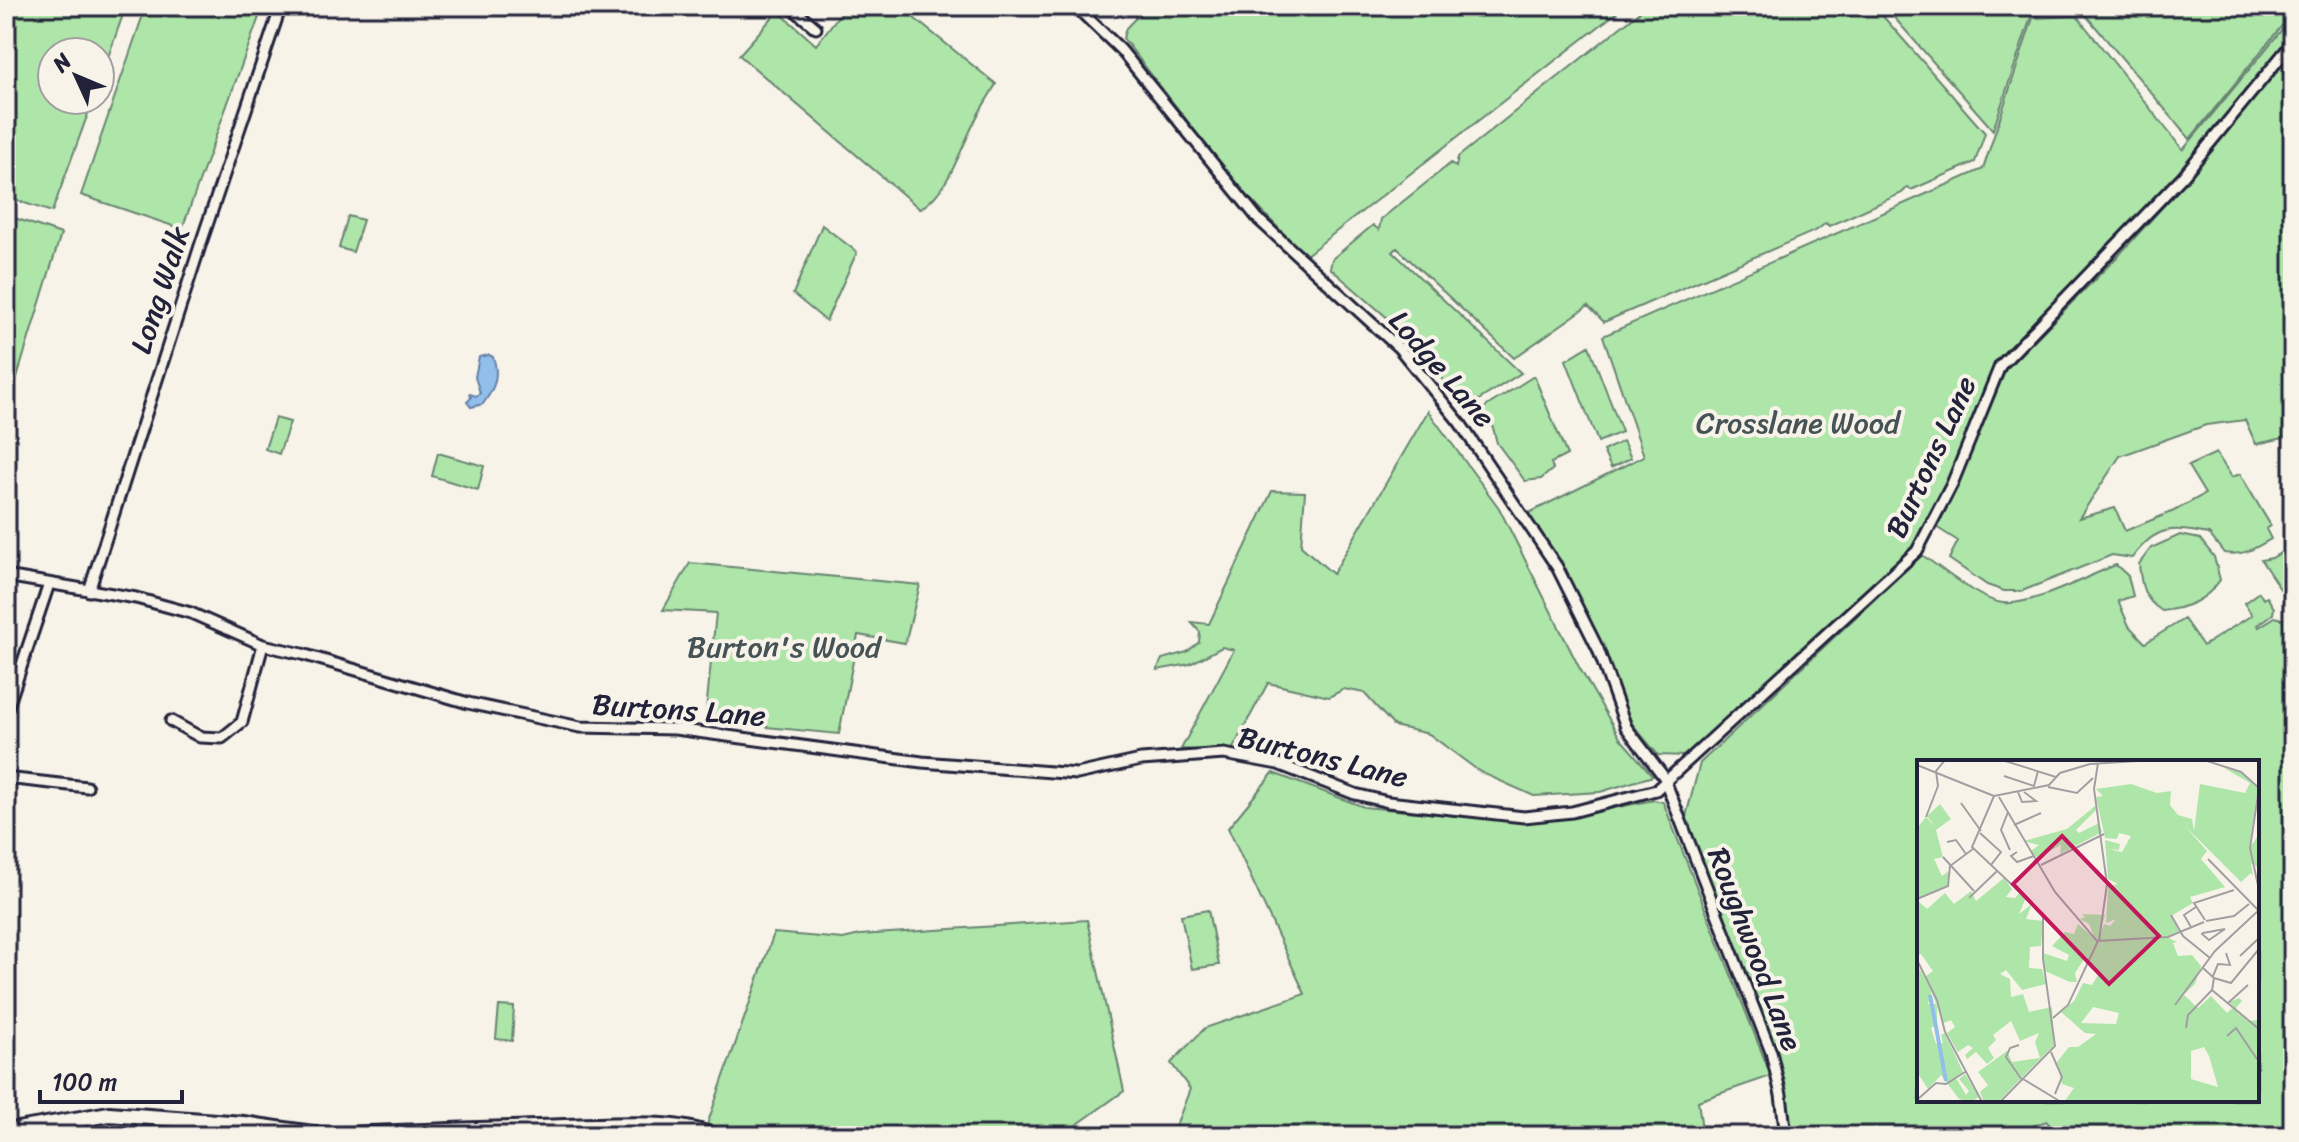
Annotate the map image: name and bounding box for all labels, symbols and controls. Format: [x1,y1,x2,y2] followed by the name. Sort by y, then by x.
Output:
[36,36,116,116] north arrow
[42,43,82,82] text: N
[114,218,206,361] street label: Long Walk
[1374,297,1510,441] street label: Lodge Lane
[1870,367,1992,547] street label: Burtons Lane
[1696,396,1902,450] park label: Crosslane Wood
[687,620,883,674] park label: Burton's Wood
[590,677,768,743] street label: Burtons Lane
[1232,710,1414,804] street label: Burtons Lane
[1917,760,2259,1102] inset map
[1691,839,1819,1059] street label: Roughwood Lane
[40,1054,182,1104] scale bar
[52,1061,117,1103] text: 100 m

